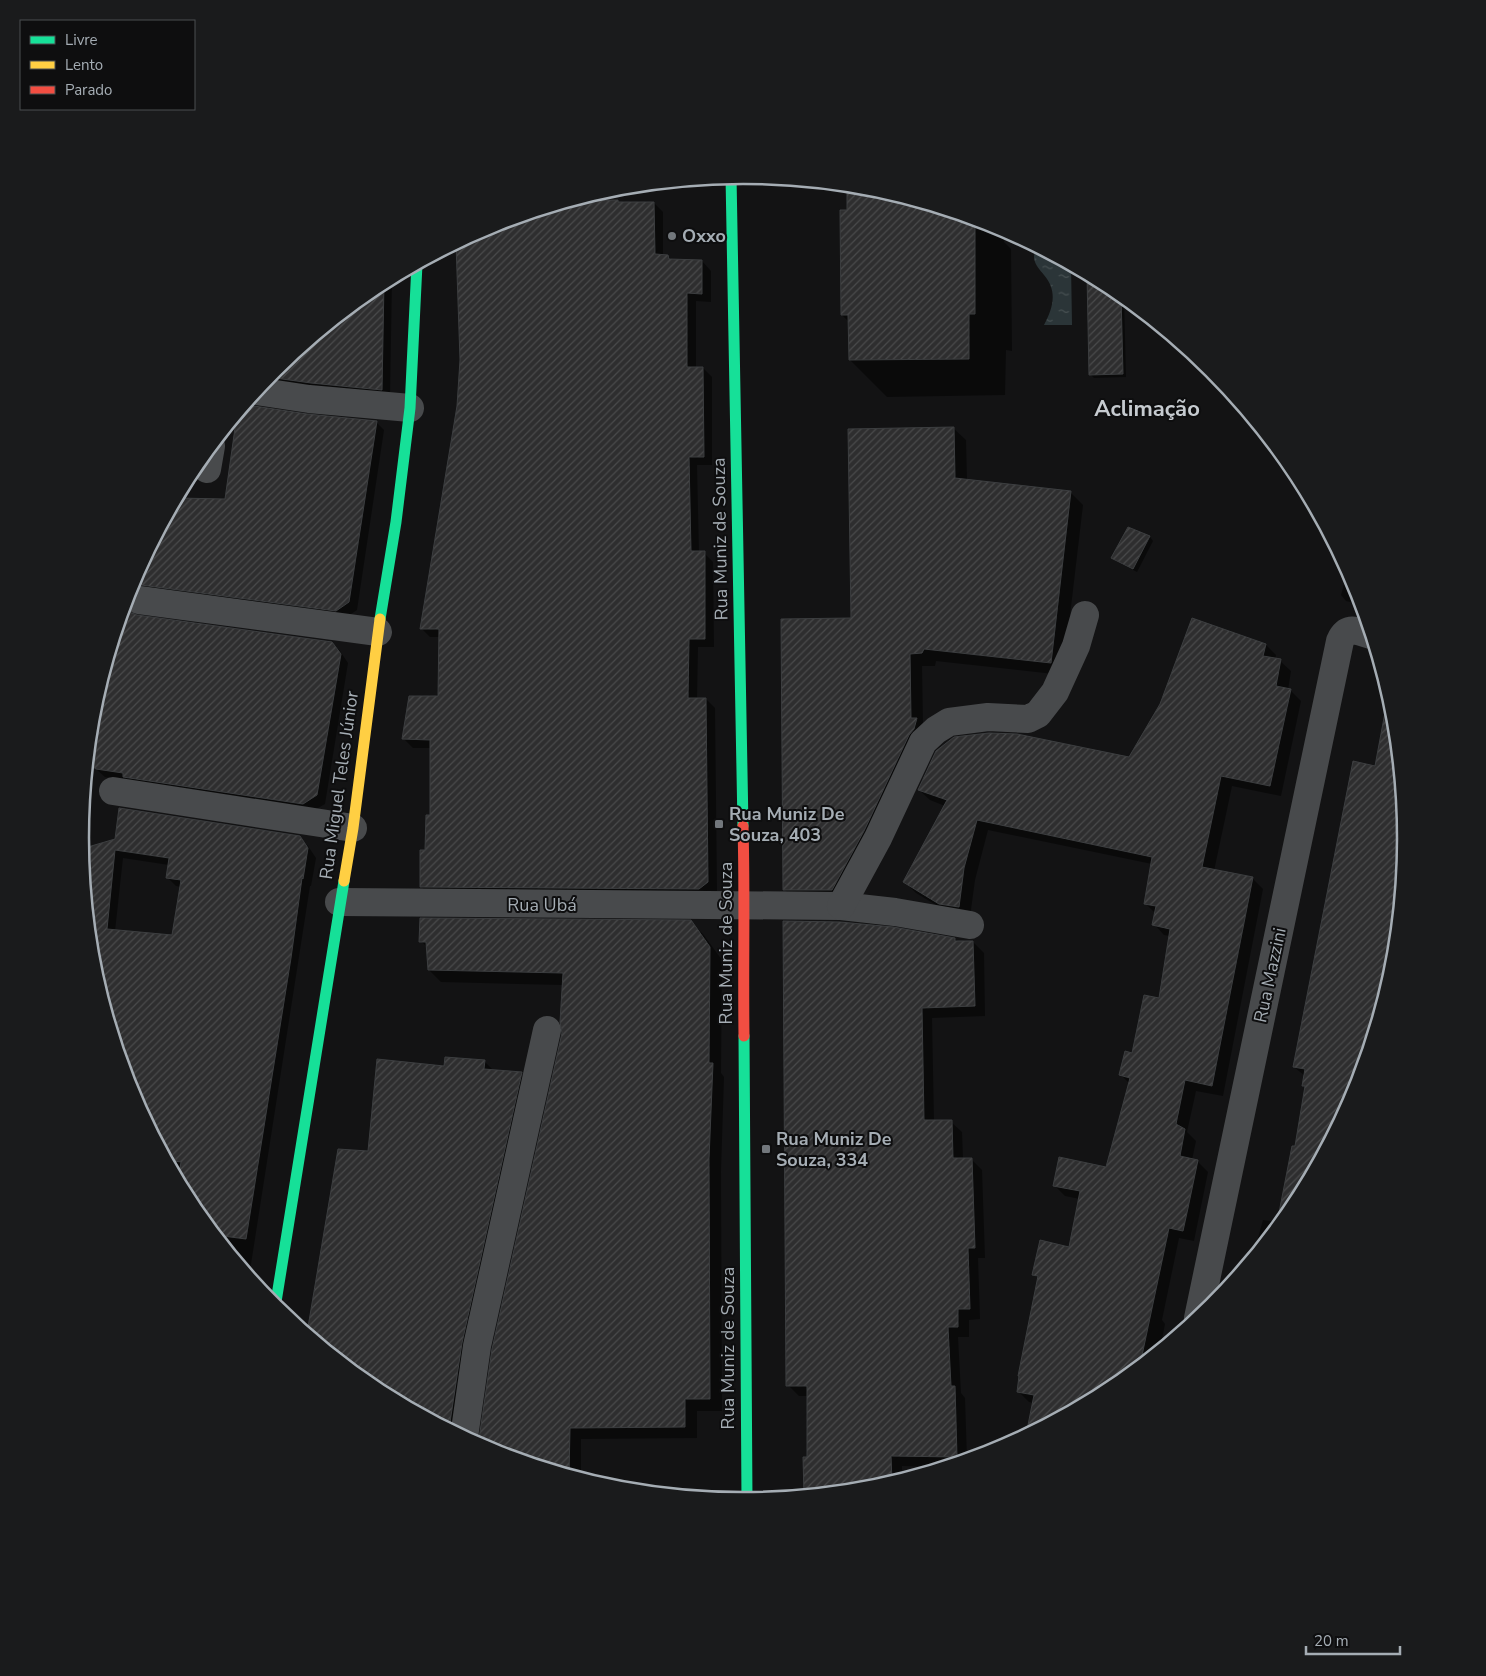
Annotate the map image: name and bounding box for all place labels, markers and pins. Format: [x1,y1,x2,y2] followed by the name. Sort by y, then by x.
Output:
[682,224,726,248] place label: Oxxo
[666,230,678,242] marker: Oxxo
[729,802,845,847] place label: Rua Muniz De Souza, 403
[713,818,725,830] marker: Rua Muniz De Souza, 403
[776,1127,892,1172] place label: Rua Muniz De Souza, 334
[760,1143,772,1155] marker: Rua Muniz De Souza, 334

